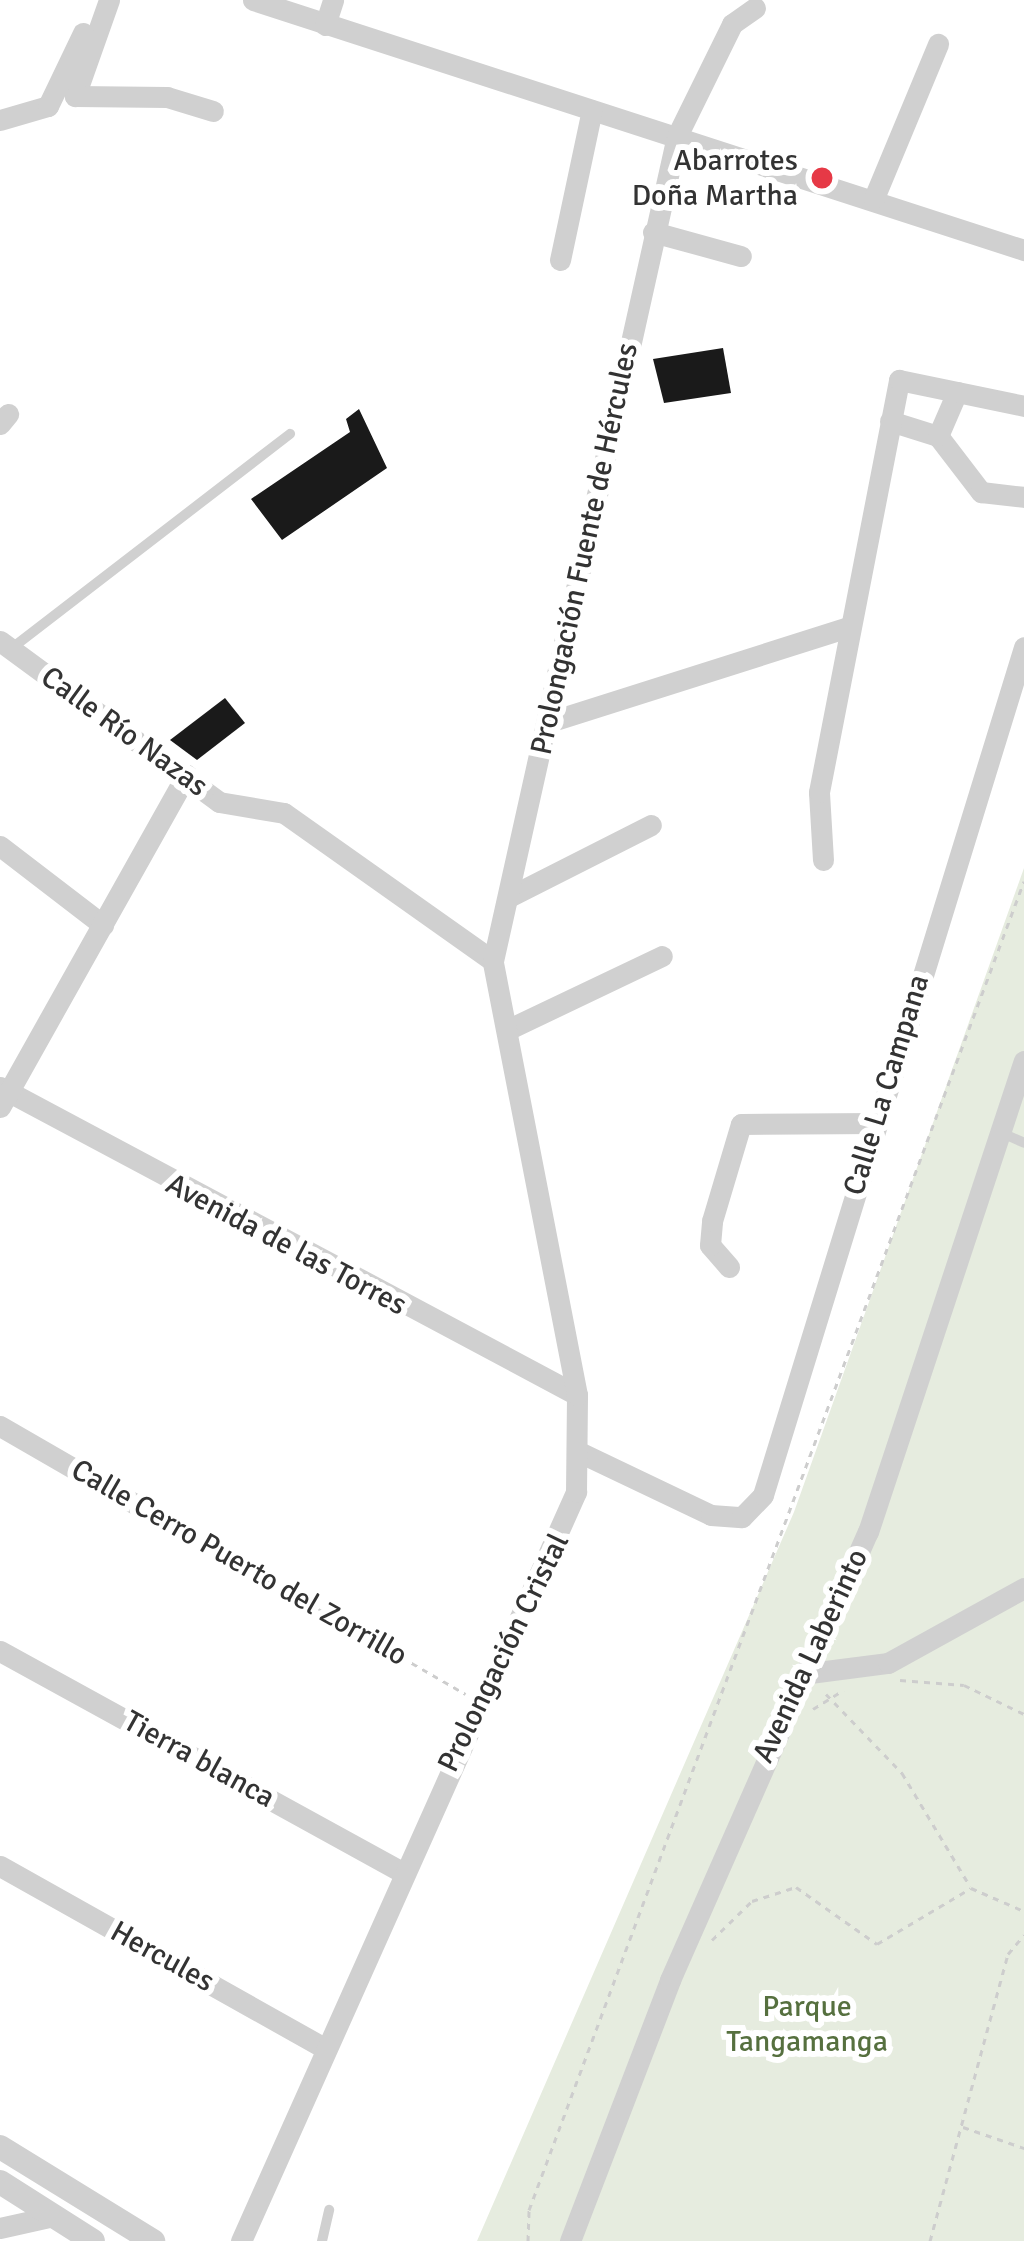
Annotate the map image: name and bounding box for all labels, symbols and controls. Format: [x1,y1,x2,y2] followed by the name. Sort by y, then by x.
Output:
[632,143,798,213] place label: Abarrotes Doña Martha
[809,165,835,191] marker: Abarrotes Doña Martha
[524,340,646,758] street label: Prolongación Fuente de Hércules
[34,659,214,805] street label: Calle Río Nazas
[836,970,938,1200] street label: Calle La Campana
[160,1166,412,1324] street label: Avenida de las Torres
[65,1452,413,1674] street label: Calle Cerro Puerto del Zorrillo
[431,1528,577,1778] street label: Prolongación Cristal
[746,1543,876,1769] street label: Avenida Laberinto
[117,1704,281,1816] street label: Tierra blanca
[104,1914,220,2000] street label: Hercules
[726,1989,888,2060] park label: Parque Tangamanga

